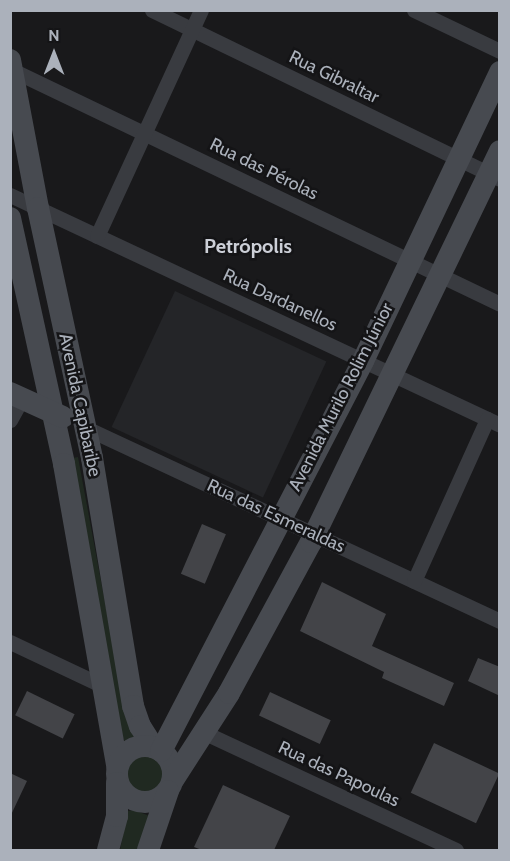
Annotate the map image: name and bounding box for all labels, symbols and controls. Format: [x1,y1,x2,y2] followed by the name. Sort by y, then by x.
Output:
[24,24,84,84] north arrow
[48,26,60,45] text: N
[286,46,382,108] street label: Rua Gibraltar
[206,133,322,205] street label: Rua das Pérolas
[204,234,292,258] district label: Petrópolis
[219,264,341,336] street label: Rua Dardanellos
[284,299,398,495] street label: Avenida Murilo Rolim Júnior
[54,331,106,479] street label: Avenida Capibaribe
[204,475,348,557] street label: Rua das Esmeraldas
[275,736,403,812] street label: Rua das Papoulas

